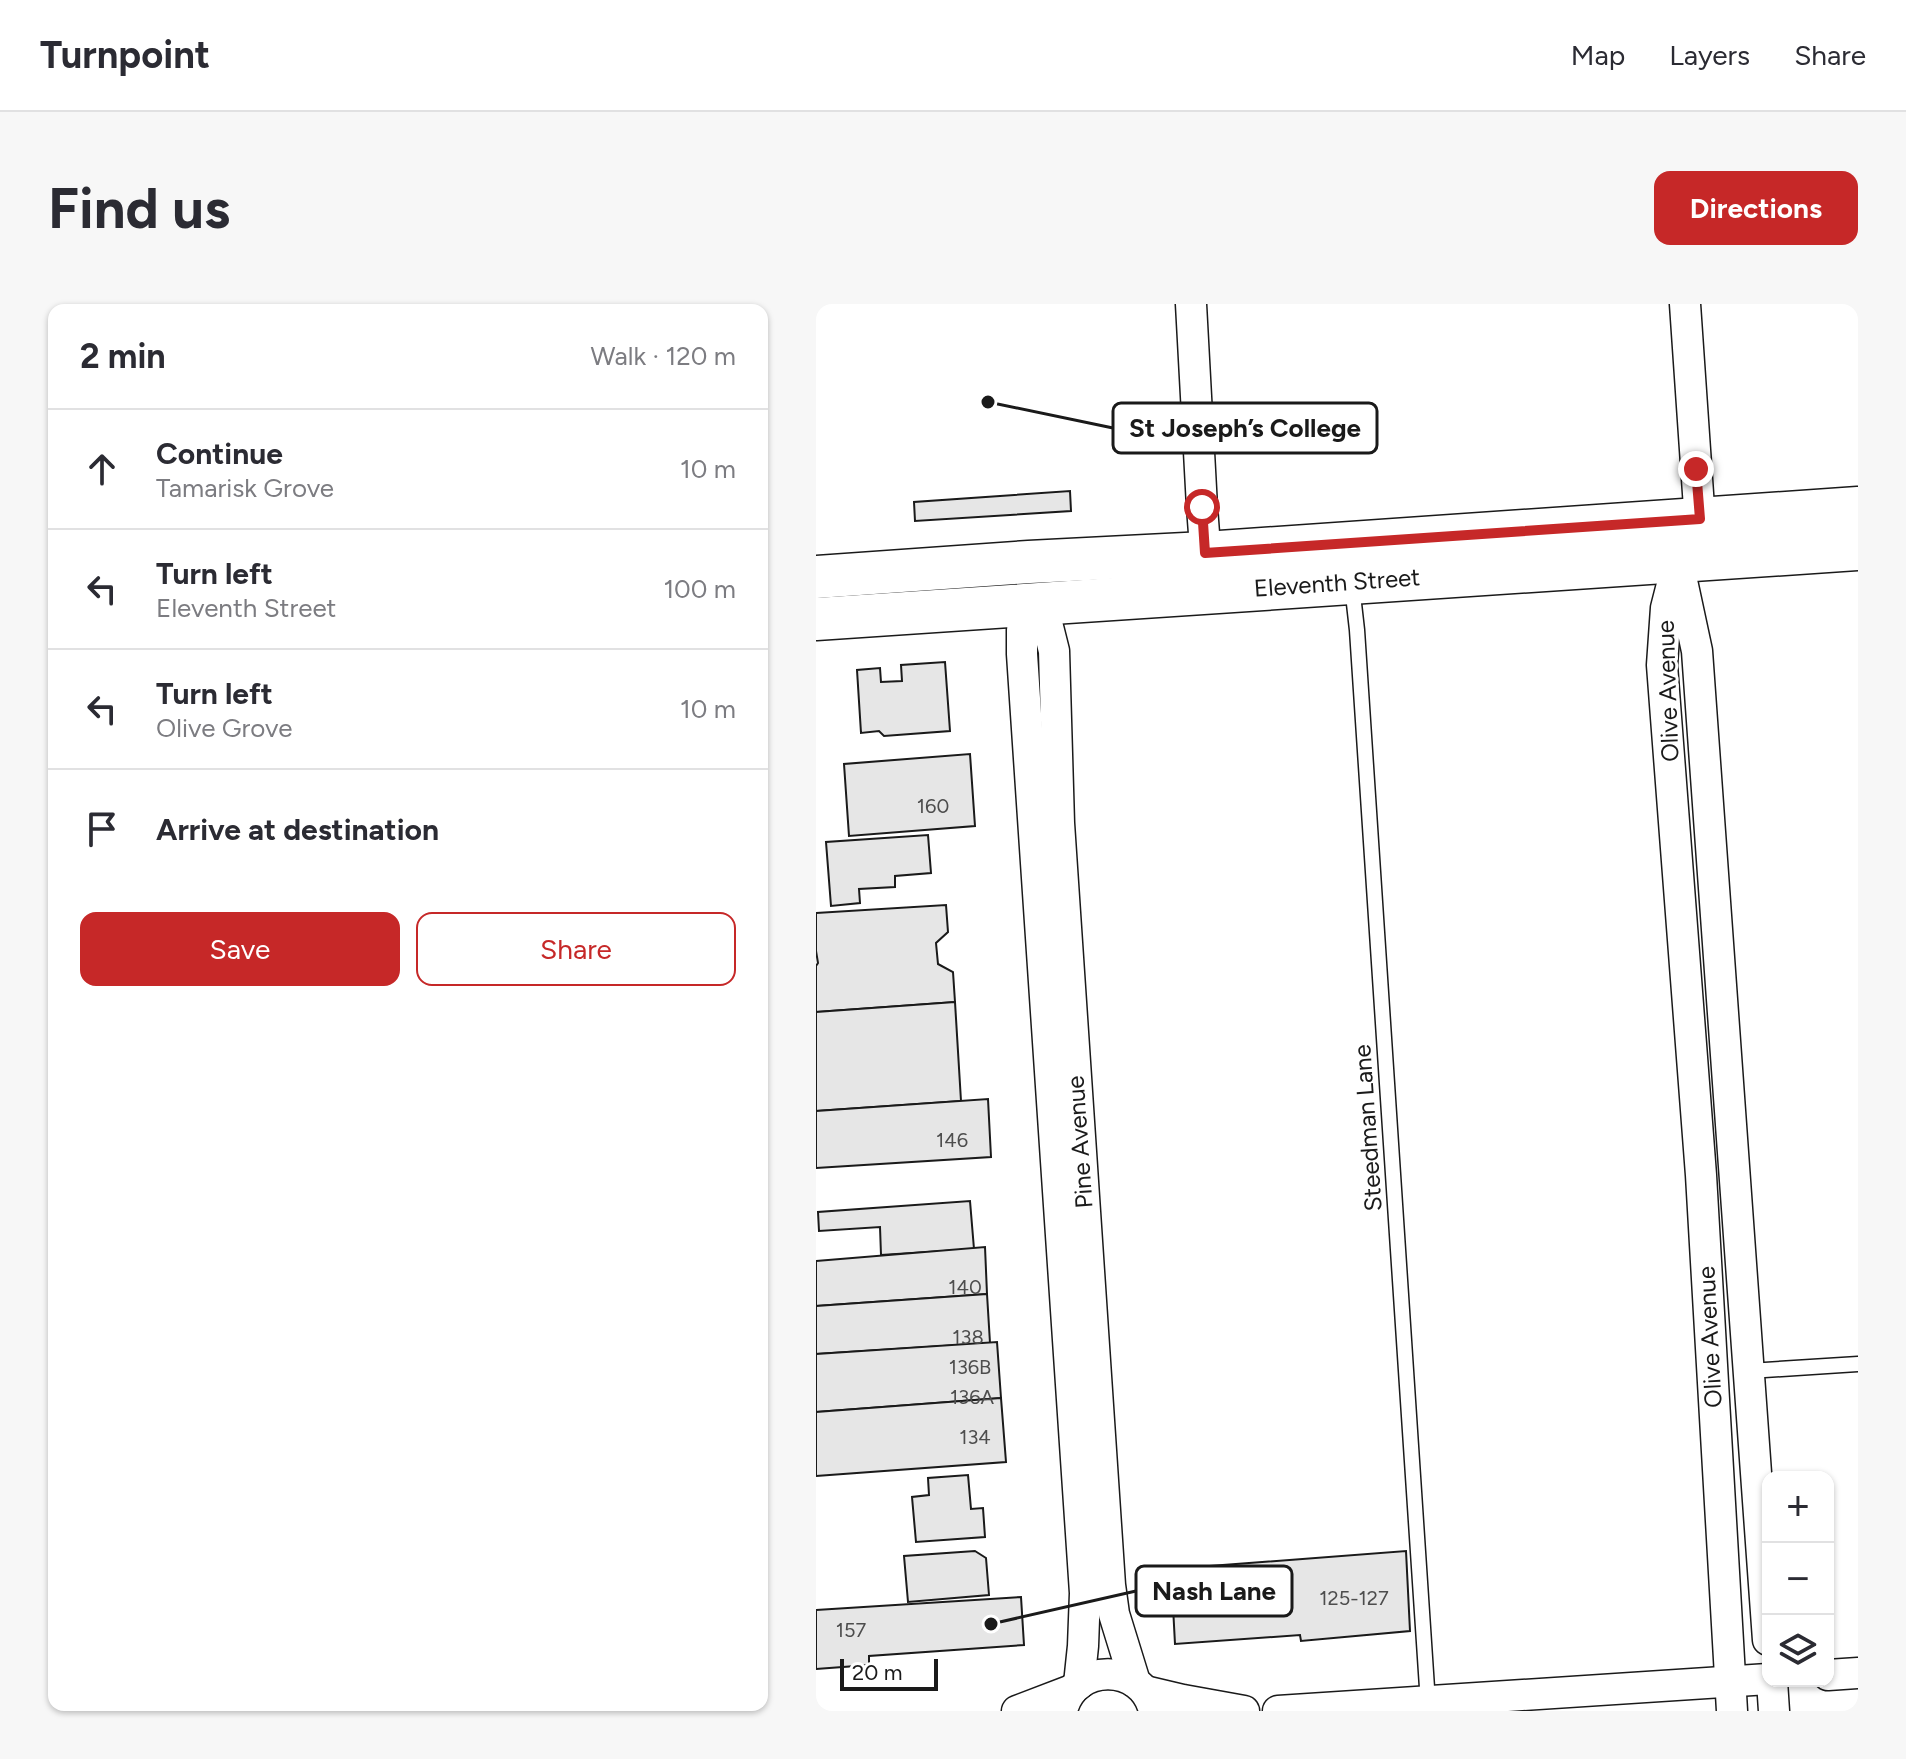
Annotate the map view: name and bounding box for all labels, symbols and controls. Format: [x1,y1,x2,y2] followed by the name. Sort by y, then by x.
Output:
[40,32,210,78] text: Turnpoint
[1571,38,1625,72] text: Map
[1669,38,1750,72] text: Layers
[1794,38,1866,72] text: Share
[1654,171,1858,245] button: Directions
[48,175,230,242] text: Find us
[80,336,166,377] text: 2 min
[591,340,736,372] text: Walk · 120 m
[1113,403,1377,453] callout: St Joseph’s College
[1129,412,1361,444] text: St Joseph’s College
[156,435,283,472] text: Continue
[80,447,124,491] icon: ahead
[1678,451,1714,487] route end
[680,453,736,485] text: 10 m
[156,472,334,504] text: Tamarisk Grove
[1184,489,1220,525] route start
[156,555,273,592] text: Turn left
[1253,562,1421,603] street label: Eleventh Street
[80,567,124,611] icon: left
[663,573,736,605] text: 100 m
[156,592,336,624] text: Eleventh Street
[1651,620,1684,762] street label: Olive Avenue
[156,675,273,712] text: Turn left
[80,687,124,731] icon: left
[680,693,736,725] text: 10 m
[156,712,292,744] text: Olive Grove
[917,794,949,818] house number: 160
[80,807,124,851] icon: arrive
[156,811,439,848] text: Arrive at destination
[80,912,400,986] button: Save
[416,912,736,986] button: Share
[1347,1044,1388,1212] street label: Steedman Lane
[1060,1075,1099,1209] street label: Pine Avenue
[936,1128,968,1152] house number: 146
[1691,1265,1728,1409] street label: Olive Avenue
[948,1275,982,1299] house number: 140
[952,1325,984,1349] house number: 138
[949,1355,991,1379] house number: 136B
[950,1385,994,1409] house number: 136A
[959,1425,991,1449] house number: 134
[1762,1471,1834,1687] map controls
[1762,1471,1834,1543] button: +
[1762,1543,1834,1615] button: −
[1136,1566,1292,1616] callout: Nash Lane
[1152,1575,1276,1607] text: Nash Lane
[1319,1586,1389,1610] house number: 125-127
[1762,1615,1834,1687] button: layers
[836,1618,867,1642] house number: 157
[840,1655,938,1691] scale bar
[852,1659,903,1686] text: 20 m

